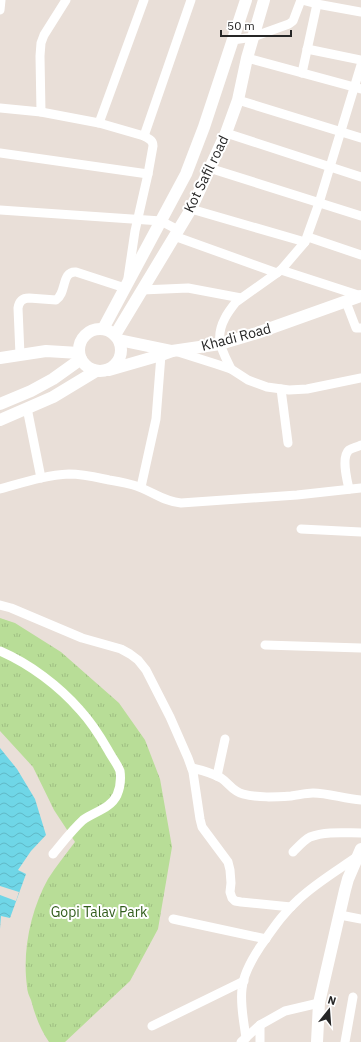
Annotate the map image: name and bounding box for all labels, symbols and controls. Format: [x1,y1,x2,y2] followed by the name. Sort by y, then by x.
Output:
[221,12,291,38] scale bar
[227,18,255,33] text: 50 m
[180,132,232,216] street label: Kot Safil road
[199,319,273,355] street label: Khadi Road
[51,903,148,921] park label: Gopi Talav Park
[309,990,349,1030] north arrow
[326,993,338,1008] text: N

